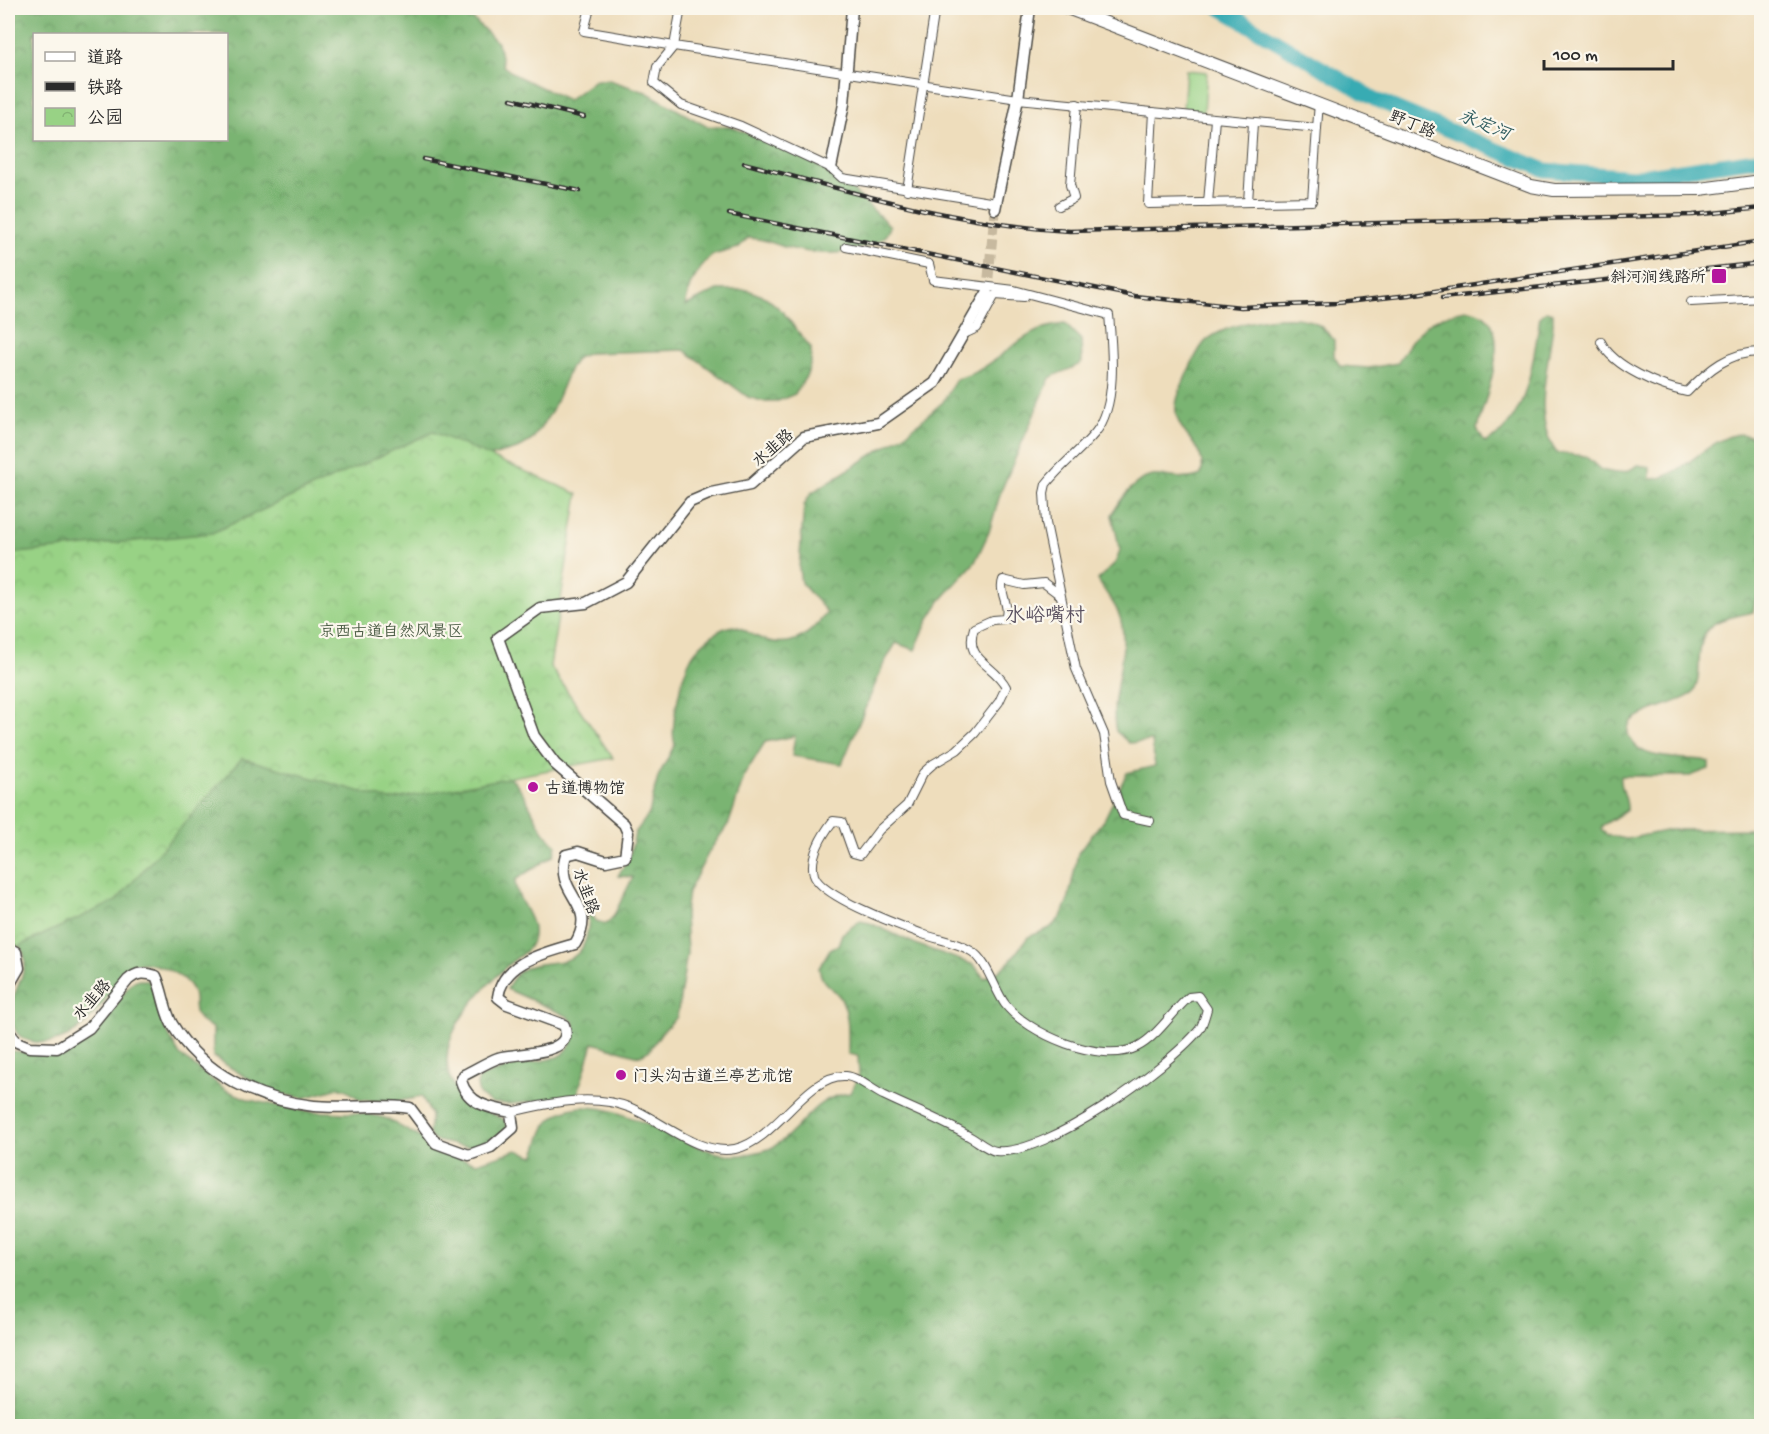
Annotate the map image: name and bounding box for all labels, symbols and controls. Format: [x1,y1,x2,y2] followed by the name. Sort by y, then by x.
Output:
[33,33,228,141] legend
[1544,33,1673,71] scale bar
[1552,46,1598,67] text: 100 m
[87,48,123,70] text: 道路
[87,78,123,100] text: 铁路
[1455,105,1516,148] water label: 永定河
[1386,107,1438,144] street label: 野丁路
[87,108,123,130] text: 公园
[1710,267,1728,285] marker: 斜河涧线路所
[1610,268,1706,289] place label: 斜河涧线路所
[749,425,799,473] street label: 水韭路
[1005,604,1085,629] district label: 水峪嘴村
[319,622,463,643] park label: 京西古道自然风景区
[545,779,625,800] place label: 古道博物馆
[526,780,540,794] marker: 古道博物馆
[567,866,603,918] street label: 水韭路
[69,976,117,1026] street label: 水韭路
[633,1067,793,1088] place label: 门头沟古道兰亭艺术馆
[614,1068,628,1082] marker: 门头沟古道兰亭艺术馆

